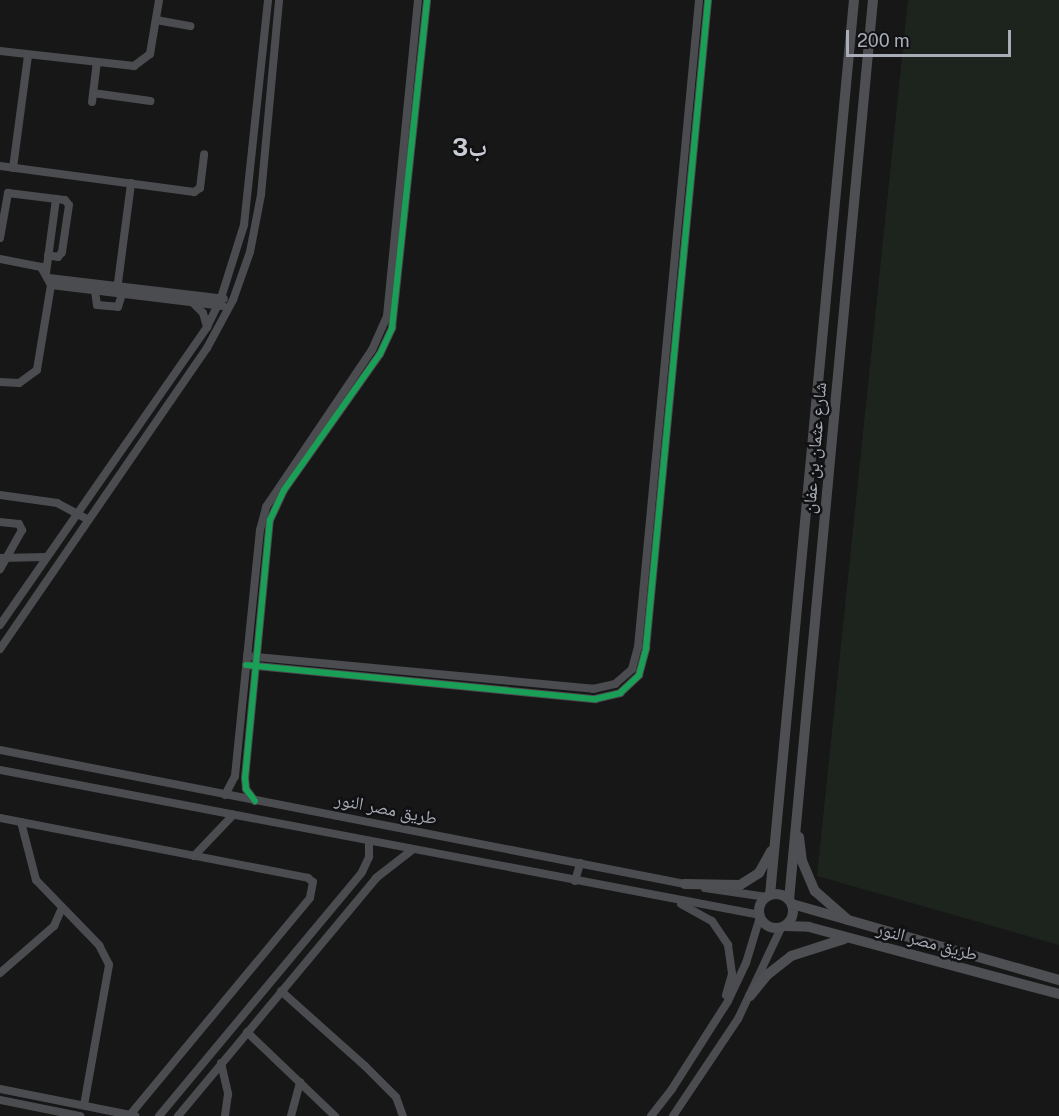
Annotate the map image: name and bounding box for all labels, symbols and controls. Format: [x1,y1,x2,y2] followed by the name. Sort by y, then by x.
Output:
[849,18,1014,56] scale bar
[857,30,910,51] text: 200 m
[452,134,488,162] district label: ب3
[798,381,832,515] street label: شارع عثمان بن عفان
[333,788,439,830] street label: طريق مصر النور
[874,918,980,966] street label: طريق مصر النور

